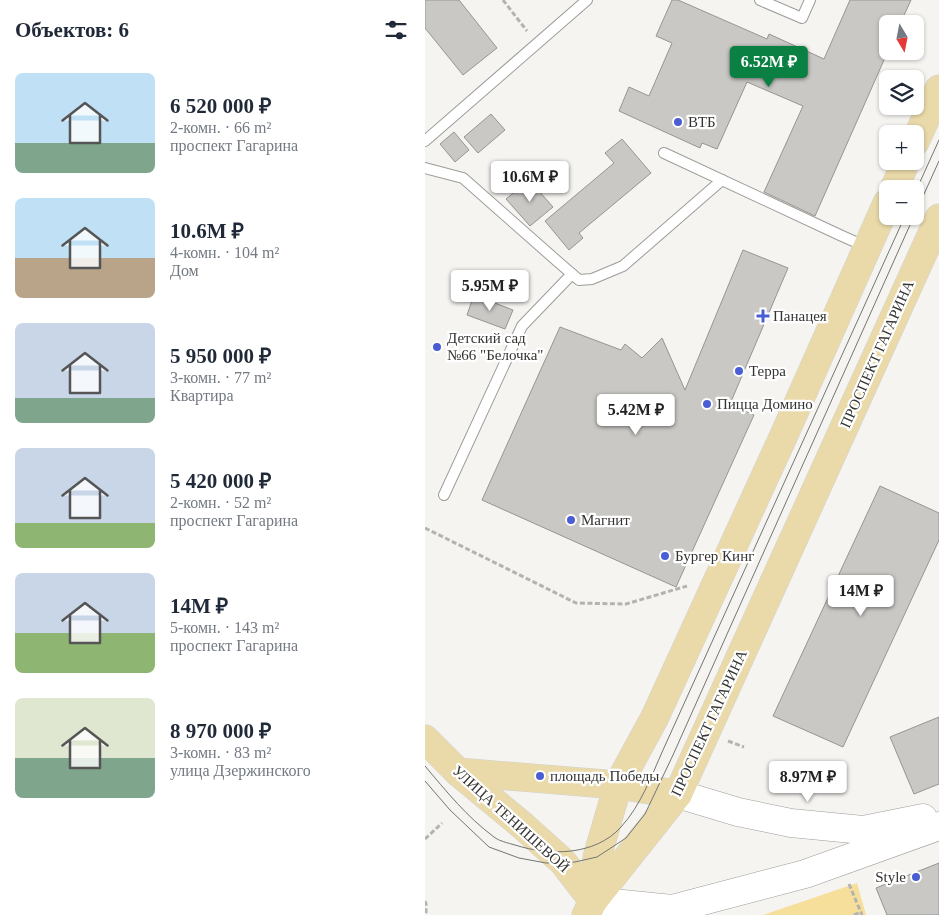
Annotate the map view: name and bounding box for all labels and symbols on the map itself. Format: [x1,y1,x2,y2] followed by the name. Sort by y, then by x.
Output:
[879,15,924,60] north arrow
[723,46,815,88] pin: 6.52M ₽
[688,114,716,130] place label: ВТБ
[672,116,684,128] marker: ВТБ
[484,160,576,203] pin: 10.6M ₽
[444,270,536,312] pin: 5.95M ₽
[837,278,917,430] street label: ПРОСПЕКТ ГАГАРИНА
[773,308,827,324] place label: Панацея
[757,310,769,322] marker: Панацея
[447,330,543,363] place label: Детский сад №66 "Белочка"
[431,341,443,353] marker: Детский сад №66 "Белочка"
[749,363,786,379] place label: Терра
[733,365,745,377] marker: Терра
[590,394,682,436] pin: 5.42M ₽
[717,396,813,412] place label: Пицца Домино
[701,398,713,410] marker: Пицца Домино
[581,512,630,528] place label: Магнит
[565,514,577,526] marker: Магнит
[675,548,754,564] place label: Бургер Кинг
[659,550,671,562] marker: Бургер Кинг
[826,574,896,617] pin: 14M ₽
[668,647,750,799] street label: ПРОСПЕКТ ГАГАРИНА
[762,760,854,803] pin: 8.97M ₽
[449,762,573,876] street label: УЛИЦА ТЕНИШЕВОЙ
[550,768,659,784] place label: площадь Победы
[534,770,546,782] marker: площадь Победы
[875,869,906,885] place label: Style
[910,871,922,883] marker: Style

